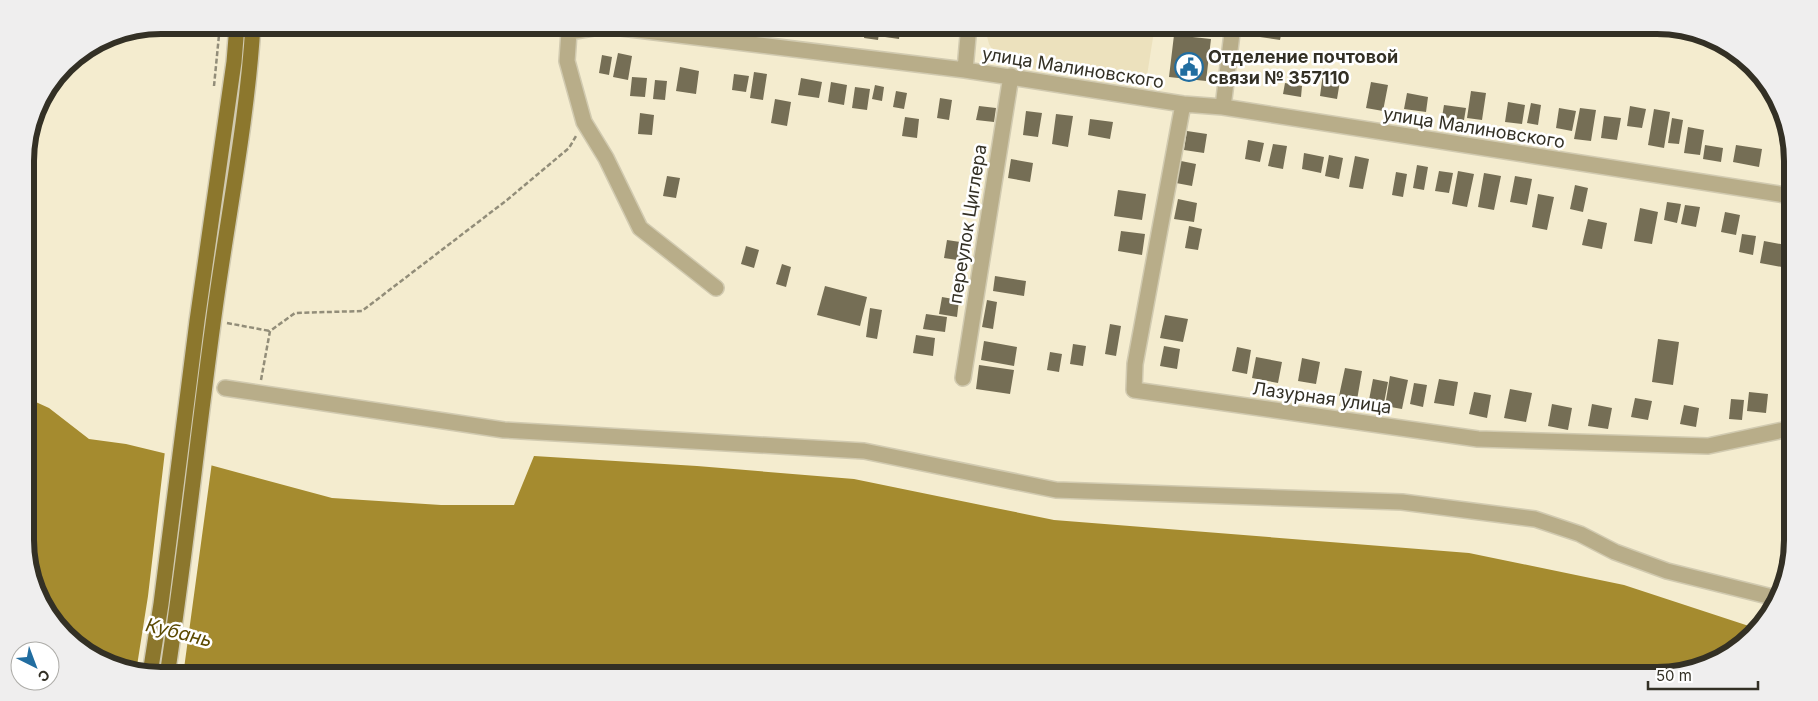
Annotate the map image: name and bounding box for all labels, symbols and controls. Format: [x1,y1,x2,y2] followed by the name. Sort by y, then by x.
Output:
[981,43,1166,92] street label: улица Малиновского
[1208,46,1398,88] place label: Отделение почтовой связи № 357110
[1174,52,1204,82] public building icon: Отделение почтовой связи № 357110
[1382,103,1567,152] street label: улица Малиновского
[945,143,990,305] street label: переулок Циглера
[1251,377,1393,418] street label: Лазурная улица
[143,613,214,652] water label: Кубань
[10,641,60,691] north arrow
[1648,658,1758,690] scale bar
[34,666,54,686] text: С
[1656,666,1692,685] text: 50 m

